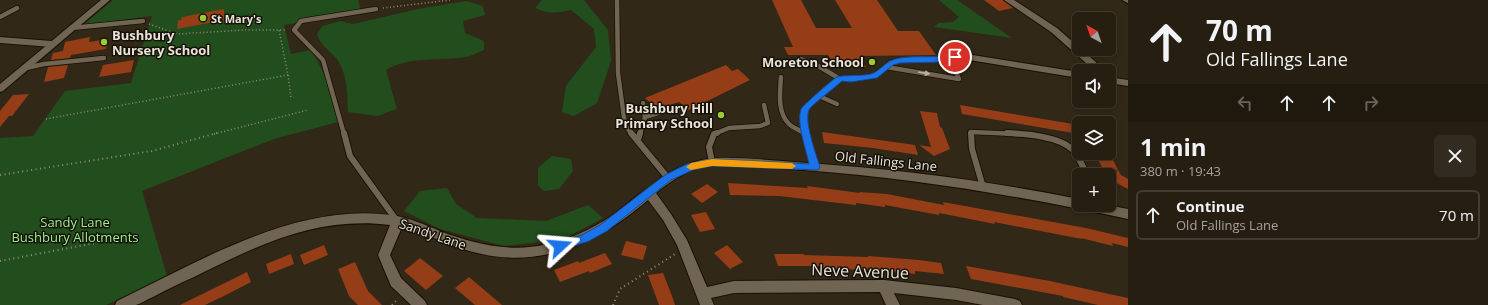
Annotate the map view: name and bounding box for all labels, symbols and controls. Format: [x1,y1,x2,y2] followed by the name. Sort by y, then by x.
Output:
[211,11,262,26] place label: St Mary's
[1206,11,1273,49] text: 70 m
[1072,12,1116,56] north arrow
[1072,12,1116,212] map controls
[198,13,208,23] marker: St Mary's
[1140,16,1192,68] icon: ahead
[112,26,210,59] place label: Bushbury Nursery School
[99,37,109,47] marker: Bushbury Nursery School
[938,40,972,74] pin
[944,46,966,68] icon: arrive
[1206,47,1348,71] text: Old Fallings Lane
[762,53,864,71] place label: Moreton School
[867,57,877,67] marker: Moreton School
[1072,64,1116,108] button: sound
[918,70,930,76] one-way arrow
[1234,92,1256,114] icon: left
[1276,92,1298,114] icon: ahead
[1318,92,1340,114] icon: ahead
[1360,92,1382,114] icon: right
[615,99,713,132] place label: Bushbury Hill Primary School
[716,110,726,120] marker: Bushbury Hill Primary School
[1072,116,1116,160] button: layers
[1140,130,1207,163] text: 1 min
[1434,135,1476,177] button: close
[834,147,938,175] street label: Old Fallings Lane
[1140,162,1221,180] text: 380 m · 19:43
[1072,168,1116,212] button: +
[1176,196,1244,216] text: Continue
[1142,204,1164,226] icon: ahead
[1439,205,1474,225] text: 70 m
[11,213,139,246] park label: Sandy Lane Bushbury Allotments
[397,214,469,254] street label: Sandy Lane
[1176,216,1278,234] text: Old Fallings Lane
[539,225,581,267] position arrow
[811,258,909,284] street label: Neve Avenue

